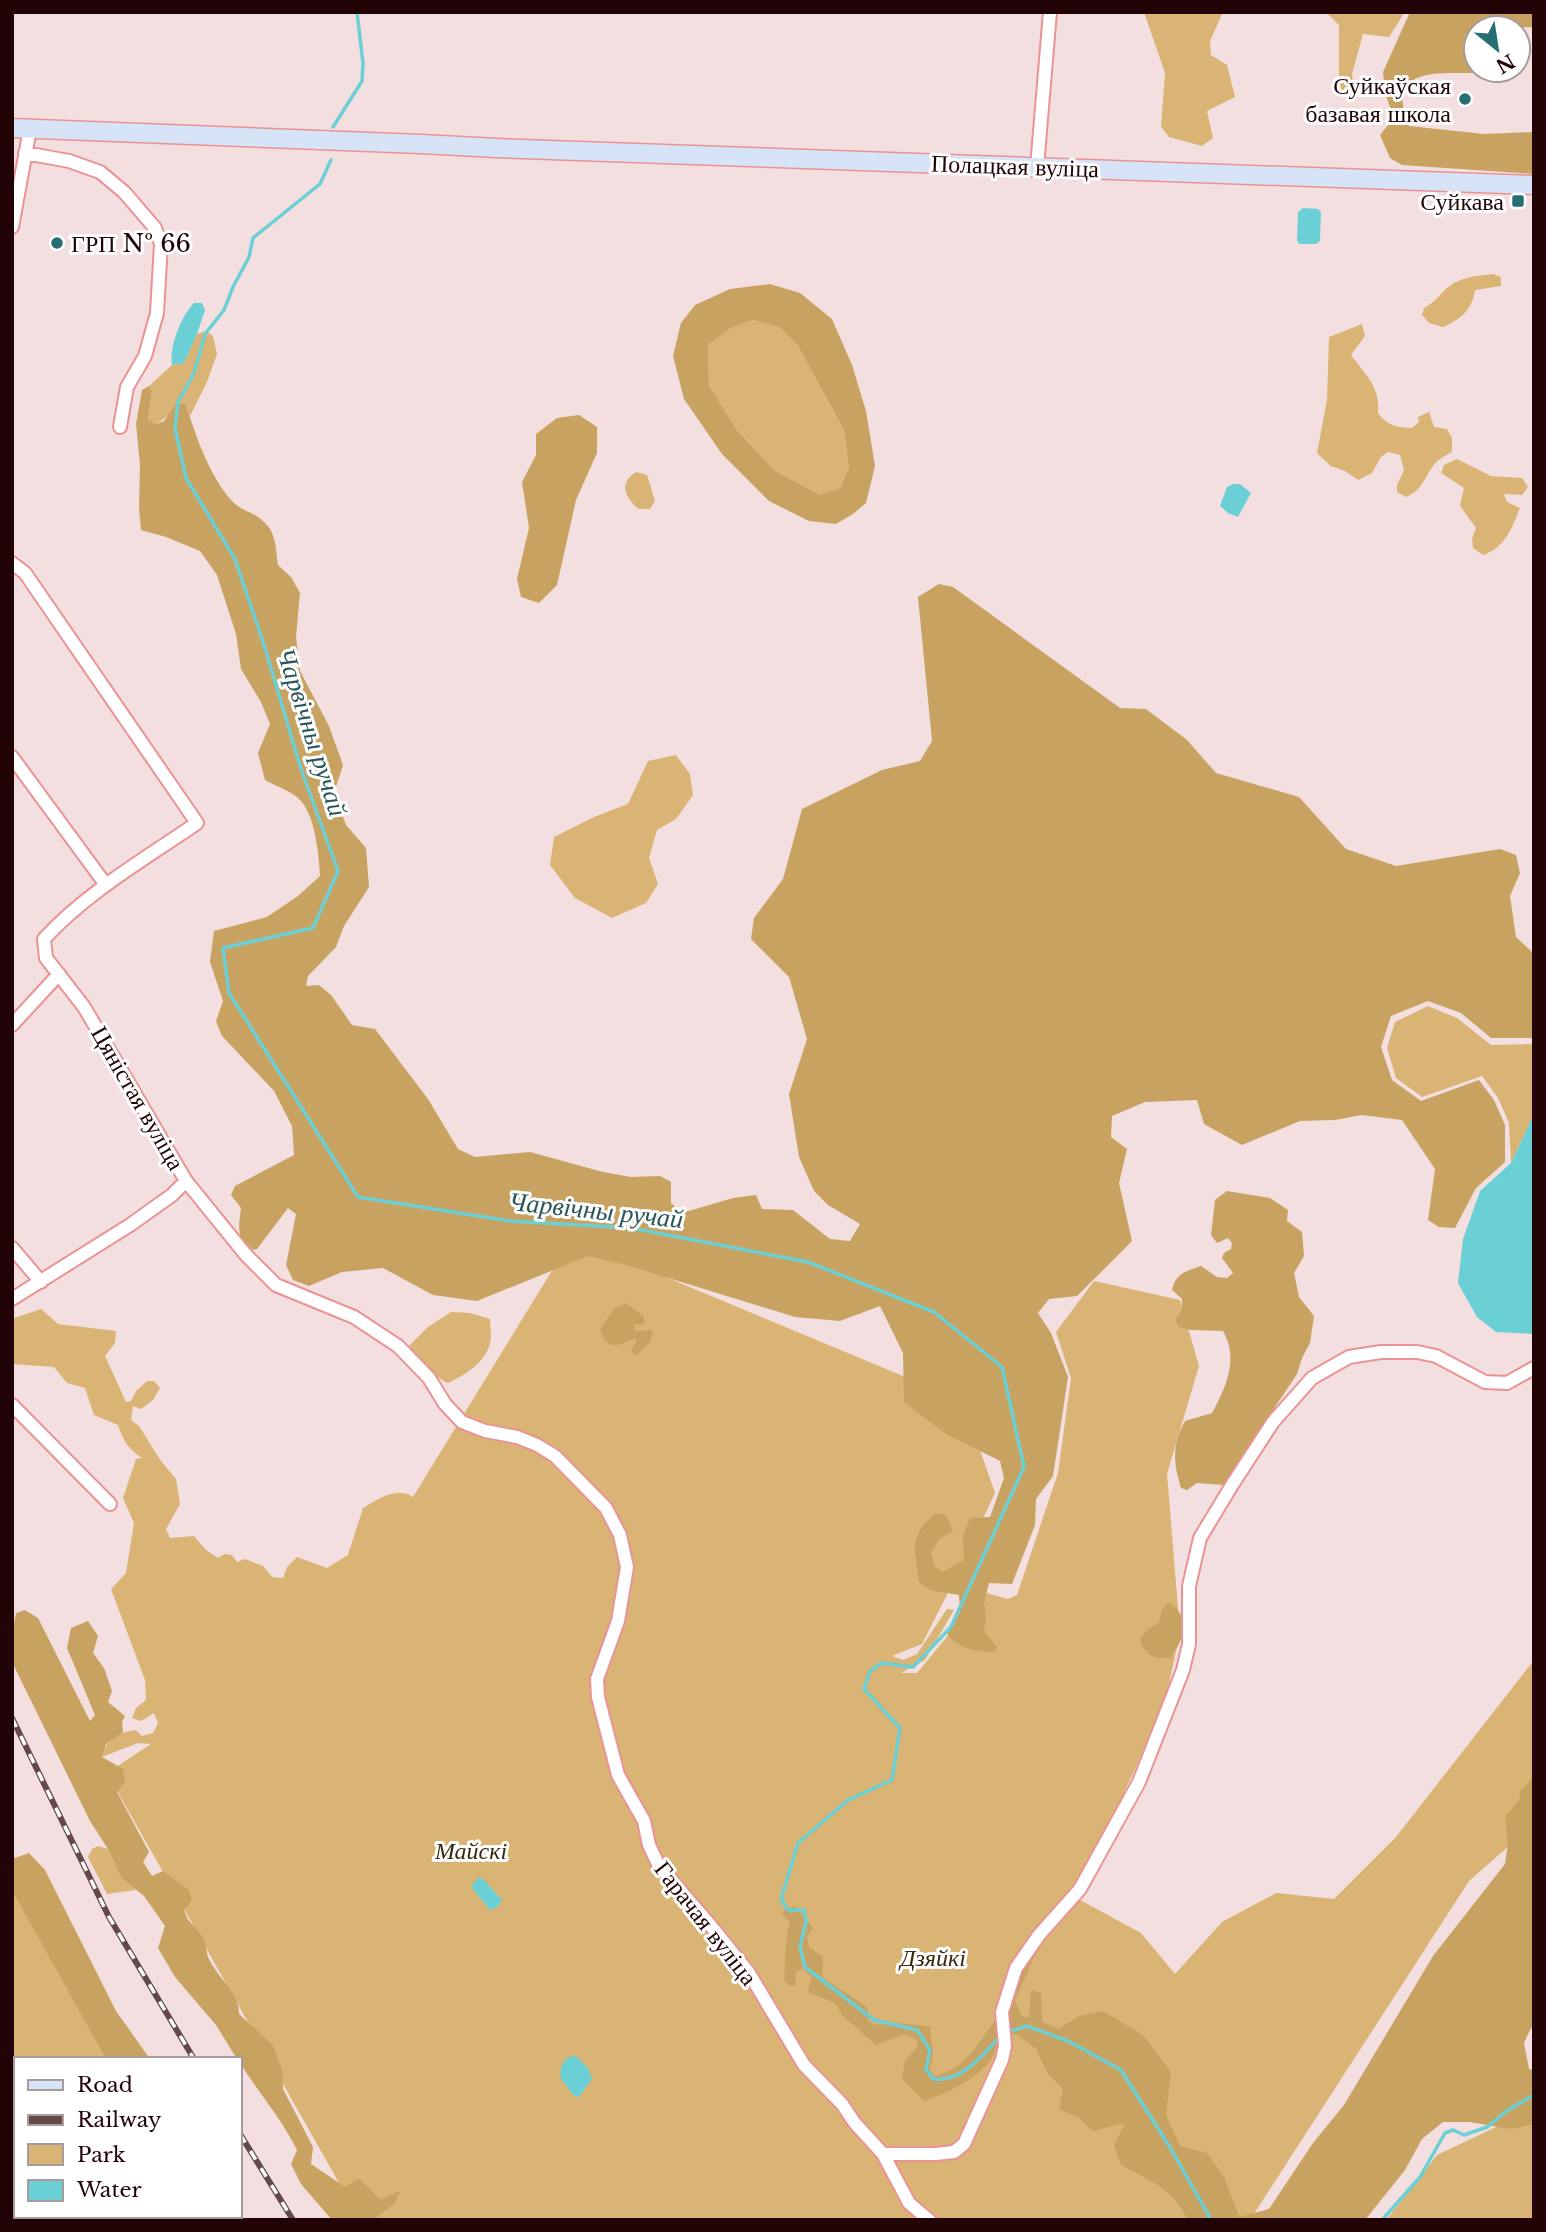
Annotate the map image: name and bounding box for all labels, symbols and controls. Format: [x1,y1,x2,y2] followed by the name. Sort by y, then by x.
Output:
[1462,14,1532,84] north arrow
[1492,49,1519,78] text: N
[1305,71,1451,128] place label: Суйкаўская базавая школа
[1457,91,1473,107] marker: Суйкаўская базавая школа
[931,149,1100,183] street label: Полацкая вуліца
[1420,187,1504,216] place label: Суйкава
[1510,193,1526,209] marker: Суйкава
[71,229,191,258] place label: ГРП № 66
[49,235,65,251] marker: ГРП № 66
[270,644,354,820] water label: Чарвічны ручай
[85,1021,191,1175] street label: Цяністая вуліца
[507,1185,685,1235] water label: Чарвічны ручай
[434,1836,507,1865] park label: Майскі
[648,1855,764,1991] street label: Гарачая вуліца
[898,1943,966,1972] park label: Дзяйкі
[14,2057,242,2218] legend
[77,2072,133,2098] text: Road
[77,2107,162,2133] text: Railway
[77,2142,126,2168] text: Park
[76,2177,141,2203] text: Water

